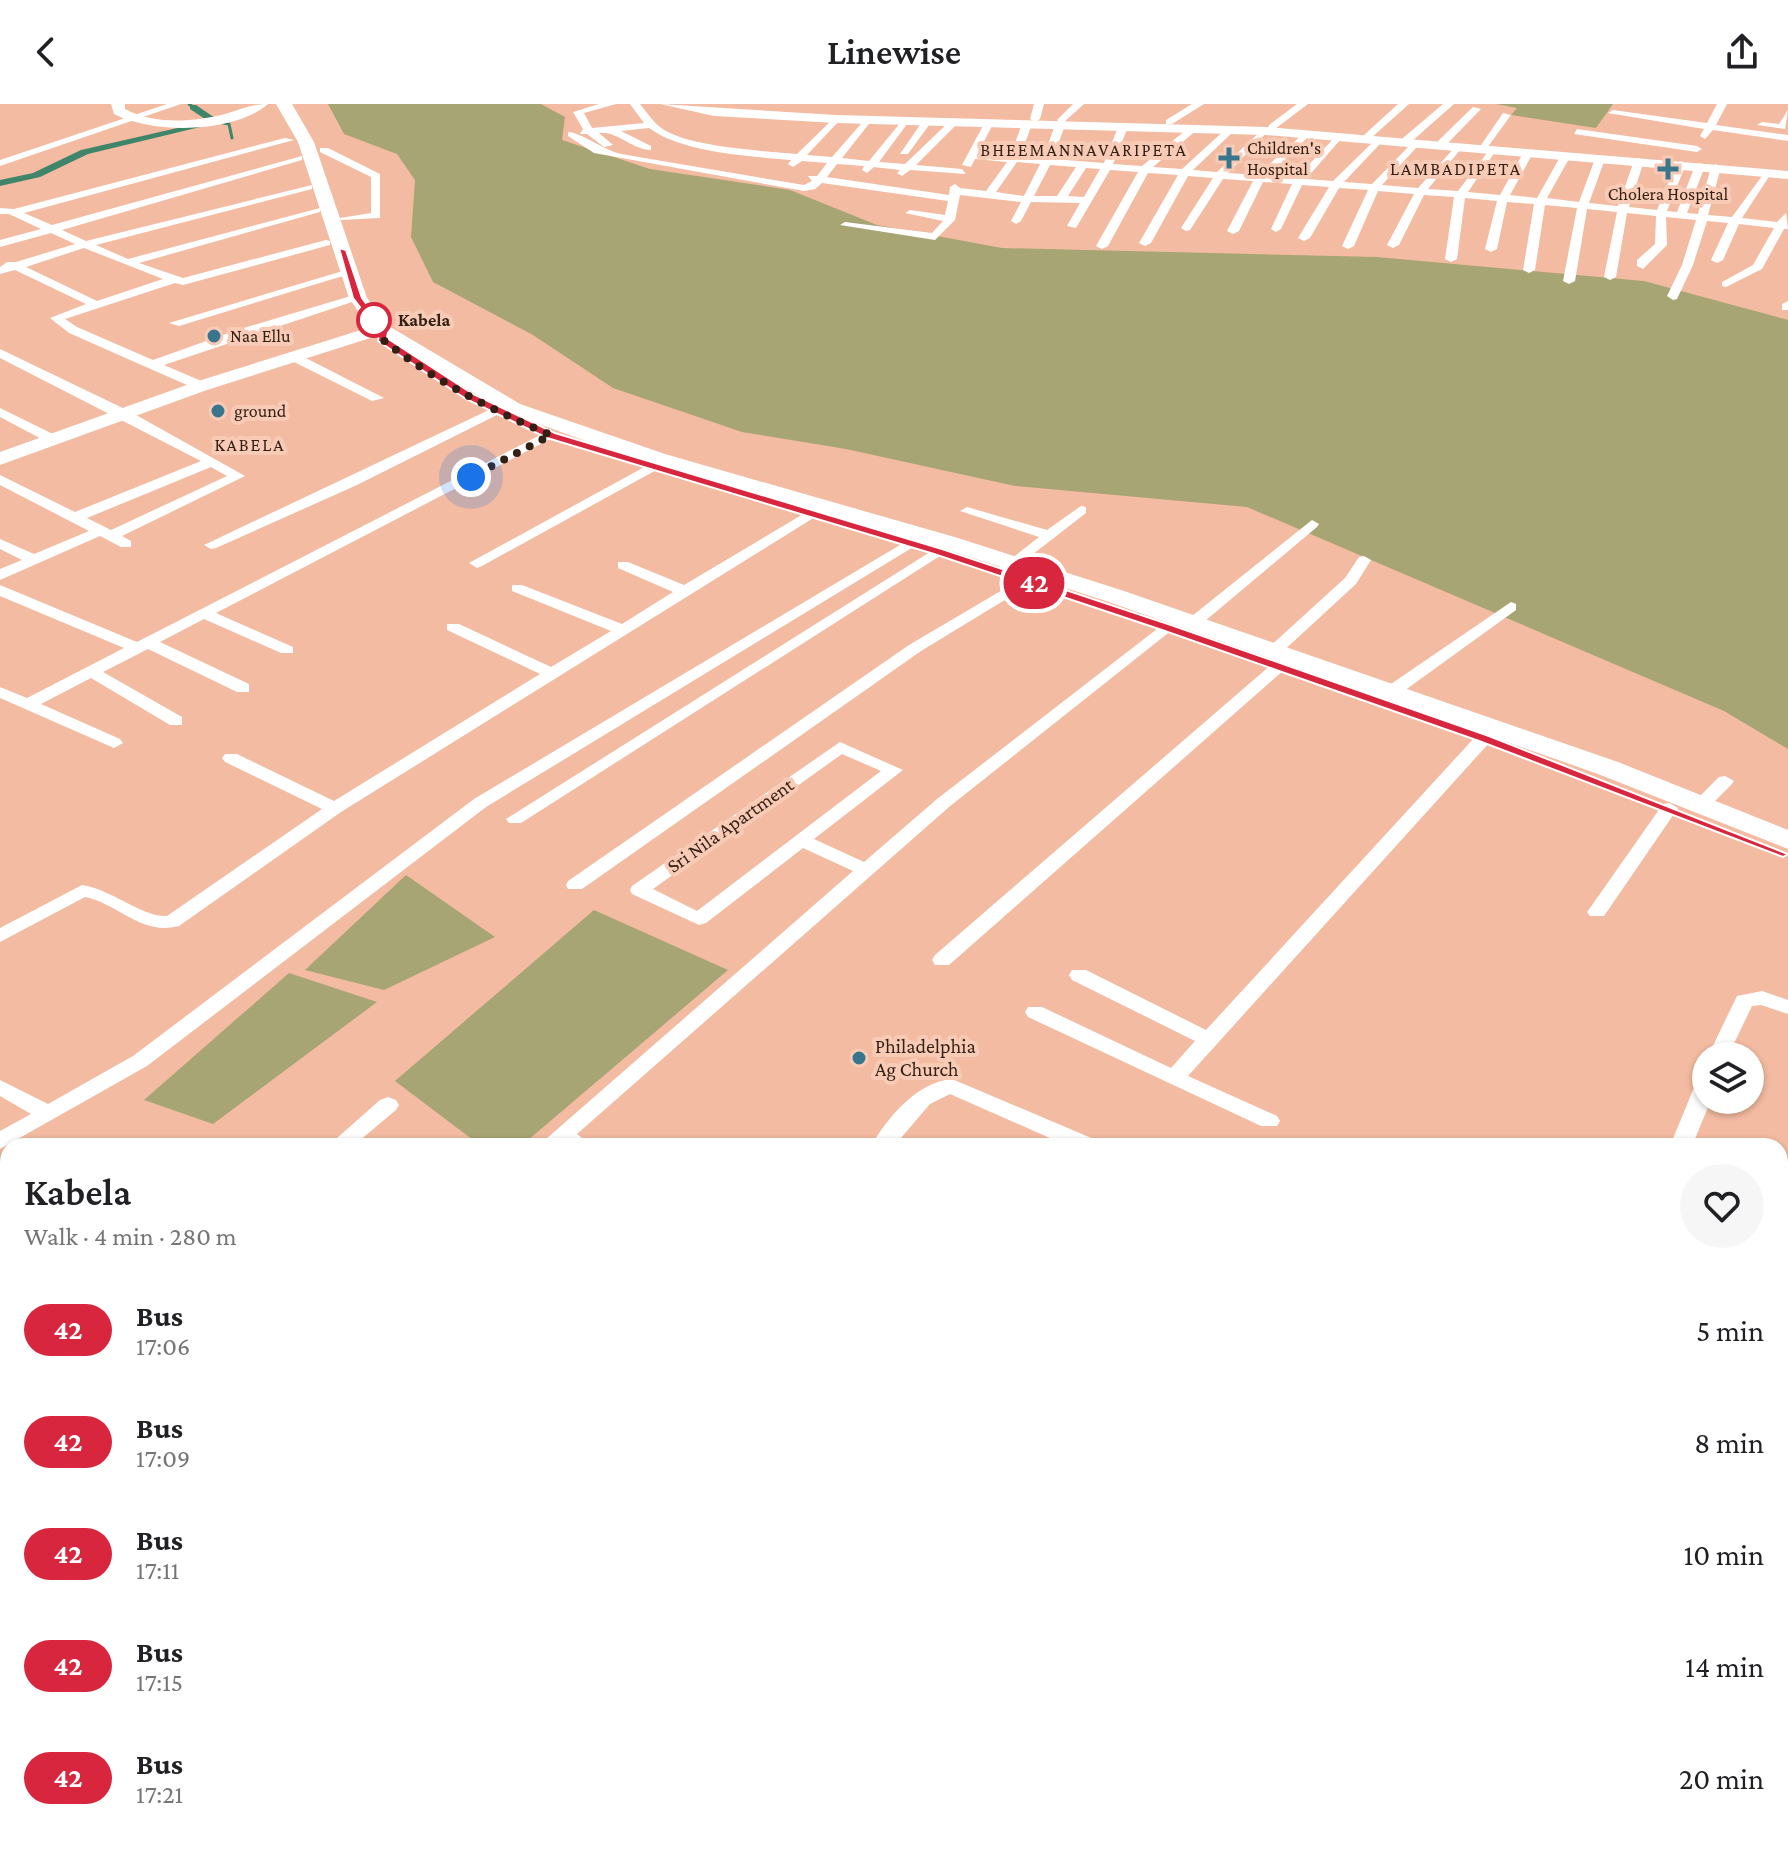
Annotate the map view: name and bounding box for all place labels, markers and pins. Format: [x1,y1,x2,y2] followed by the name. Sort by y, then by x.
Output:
[1247,138,1321,179] place label: Children's Hospital
[1218,147,1240,169] marker: Children's Hospital
[1657,158,1679,180] marker: Cholera Hospital
[1608,184,1729,204] place label: Cholera Hospital
[357,303,391,337] marker: Kabela
[398,310,450,330] place label: Kabela
[230,326,291,346] place label: Naa Ellu
[205,327,223,345] marker: Naa Ellu
[234,401,287,421] place label: ground
[209,402,227,420] marker: ground
[875,1035,976,1081] place label: Philadelphia Ag Church
[850,1049,868,1067] marker: Philadelphia Ag Church

